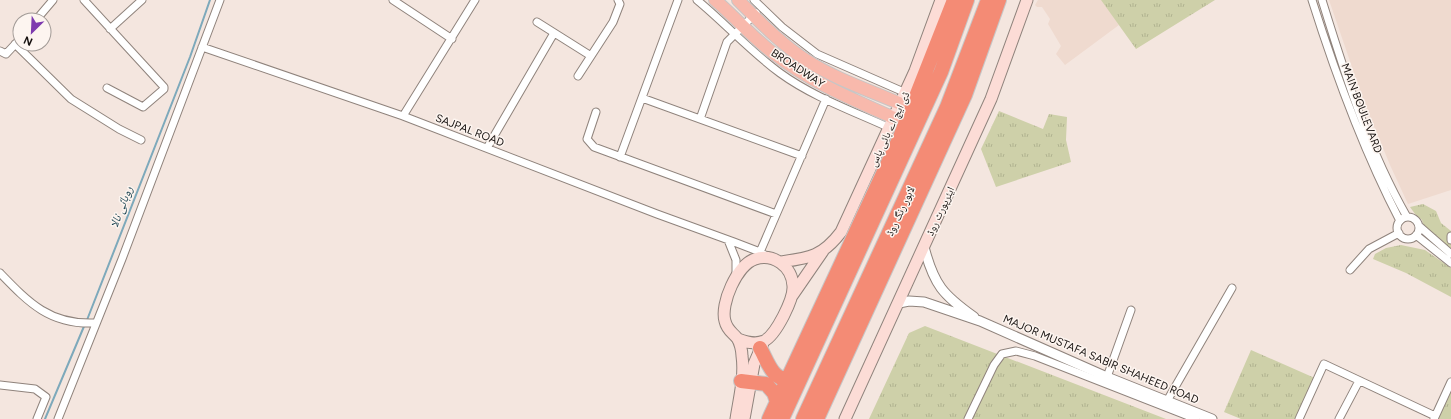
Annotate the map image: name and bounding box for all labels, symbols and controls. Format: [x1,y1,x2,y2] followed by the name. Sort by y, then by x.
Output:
[12,12,52,52] north arrow
[22,33,35,48] text: N
[769,46,827,91] street label: BROADWAY
[1338,61,1385,155] street label: MAIN BOULEVARD
[866,89,913,169] street label: ڈی ایچ اے بائی پاس
[434,111,506,150] street label: SAJPAL ROAD
[107,184,136,230] water label: روہائی نالا
[883,184,918,238] street label: لاہور رنگ روڈ
[923,185,957,238] street label: ایئرپورٹ روڈ
[1001,312,1201,407] street label: MAJOR MUSTAFA SABIR SHAHEED ROAD

